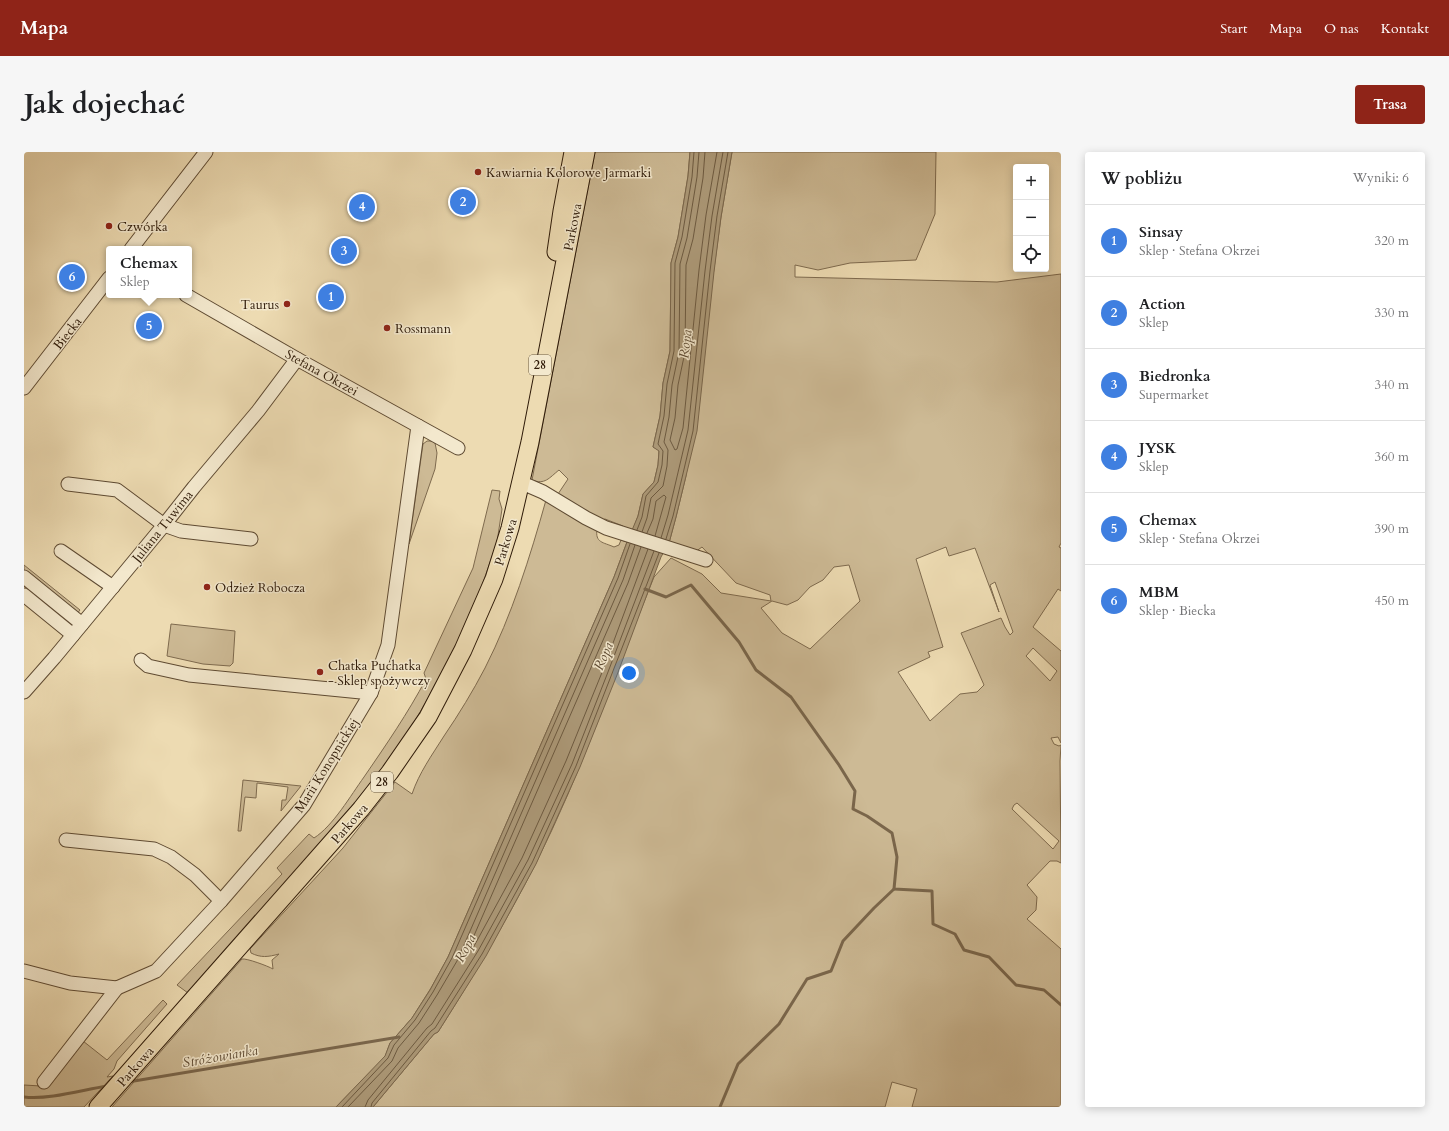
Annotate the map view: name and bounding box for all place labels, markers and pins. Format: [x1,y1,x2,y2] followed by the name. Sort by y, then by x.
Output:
[486,164,652,182] place label: Kawiarnia Kolorowe Jarmarki
[473,167,483,177] marker: Kawiarnia Kolorowe Jarmarki
[450,187,476,217] pin: 2
[349,192,375,222] pin: 4
[117,218,168,236] place label: Czwórka
[104,221,114,231] marker: Czwórka
[331,236,357,266] pin: 3
[59,262,85,292] pin: 6
[318,282,344,312] pin: 1
[240,296,279,314] place label: Taurus
[282,299,292,309] marker: Taurus
[136,311,162,341] pin: 5
[395,320,452,338] place label: Rossmann
[382,323,392,333] marker: Rossmann
[215,579,306,597] place label: Odzież Robocza
[202,582,212,592] marker: Odzież Robocza
[328,657,431,690] place label: Chatka Puchatka - Sklep spożywczy
[315,667,325,677] marker: Chatka Puchatka - Sklep spożywczy

